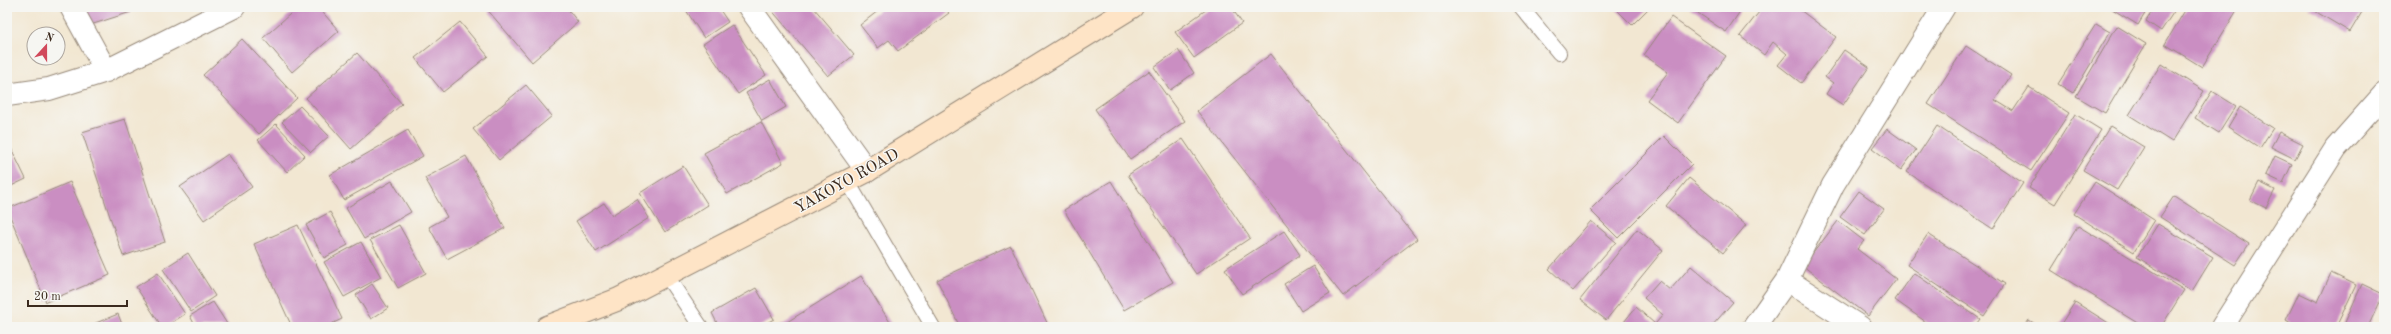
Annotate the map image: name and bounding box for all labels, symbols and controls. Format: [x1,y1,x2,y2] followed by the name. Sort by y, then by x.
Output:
[26,26,66,66] north arrow
[43,31,55,45] text: N
[792,146,902,217] street label: YAKOYO ROAD
[28,282,127,308] scale bar
[34,291,61,303] text: 20 m

